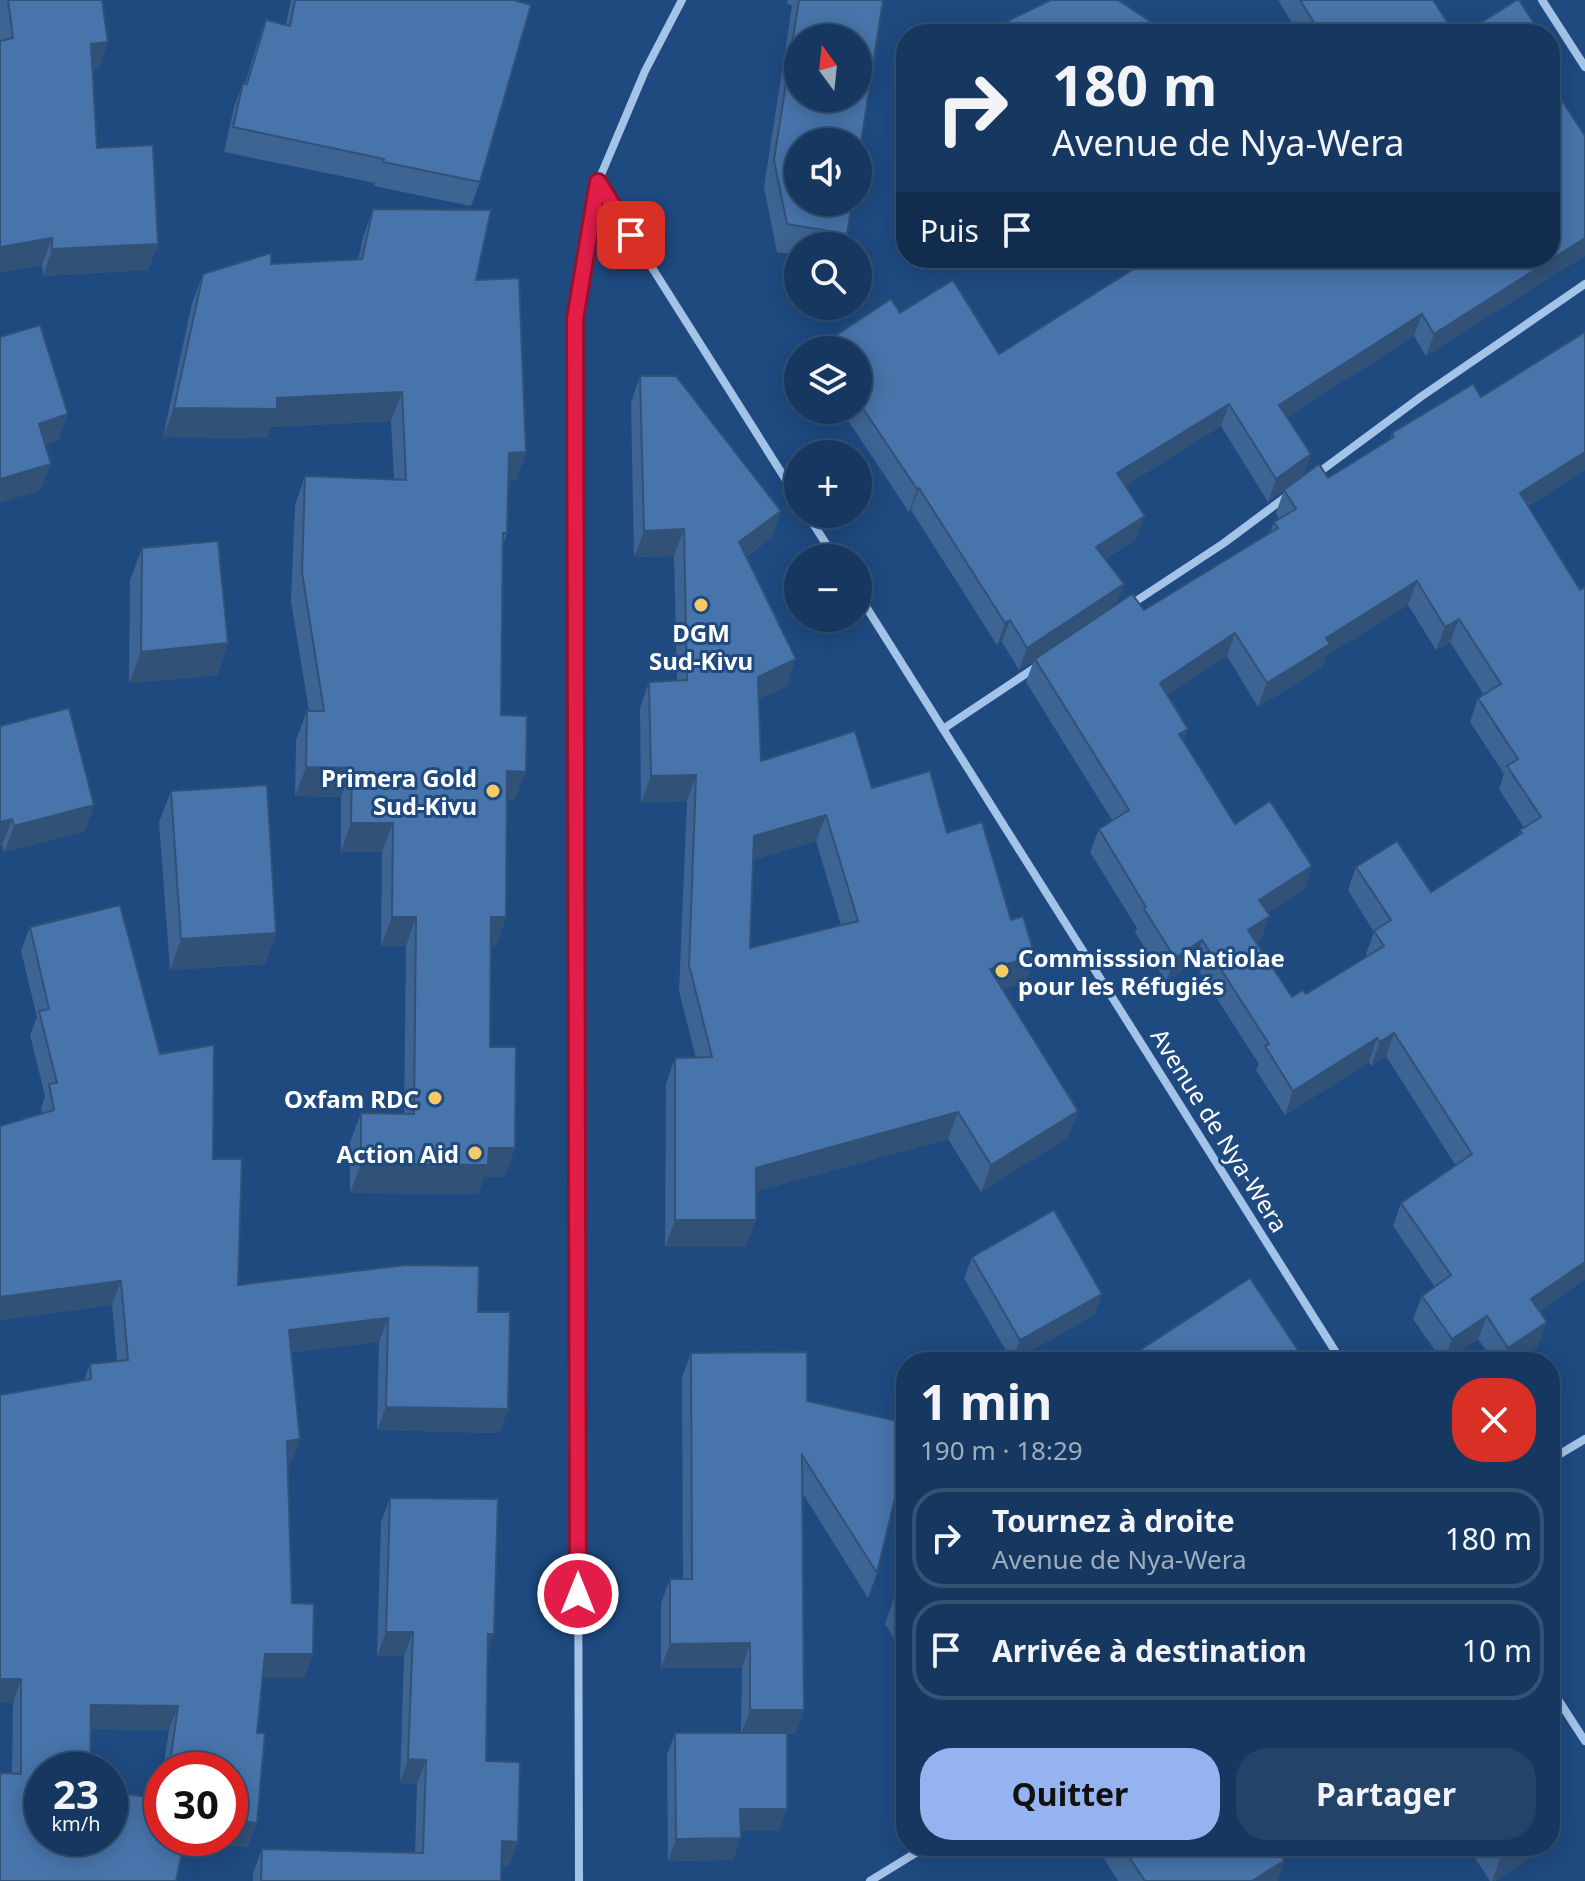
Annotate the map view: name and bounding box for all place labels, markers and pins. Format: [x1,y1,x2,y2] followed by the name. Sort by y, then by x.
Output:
[597,201,665,269] pin
[692,596,710,614] marker: DGM Sud-Kivu
[649,616,753,677] place label: DGM Sud-Kivu
[321,761,477,822] place label: Primera Gold Sud-Kivu
[484,782,502,800] marker: Primera Gold Sud-Kivu
[1018,941,1285,1002] place label: Commisssion Natiolae pour les Réfugiés
[993,962,1011,980] marker: Commisssion Natiolae pour les Réfugiés
[284,1082,419,1115] place label: Oxfam RDC
[426,1089,444,1107] marker: Oxfam RDC
[337,1137,459,1170] place label: Action Aid
[466,1144,484,1162] marker: Action Aid

